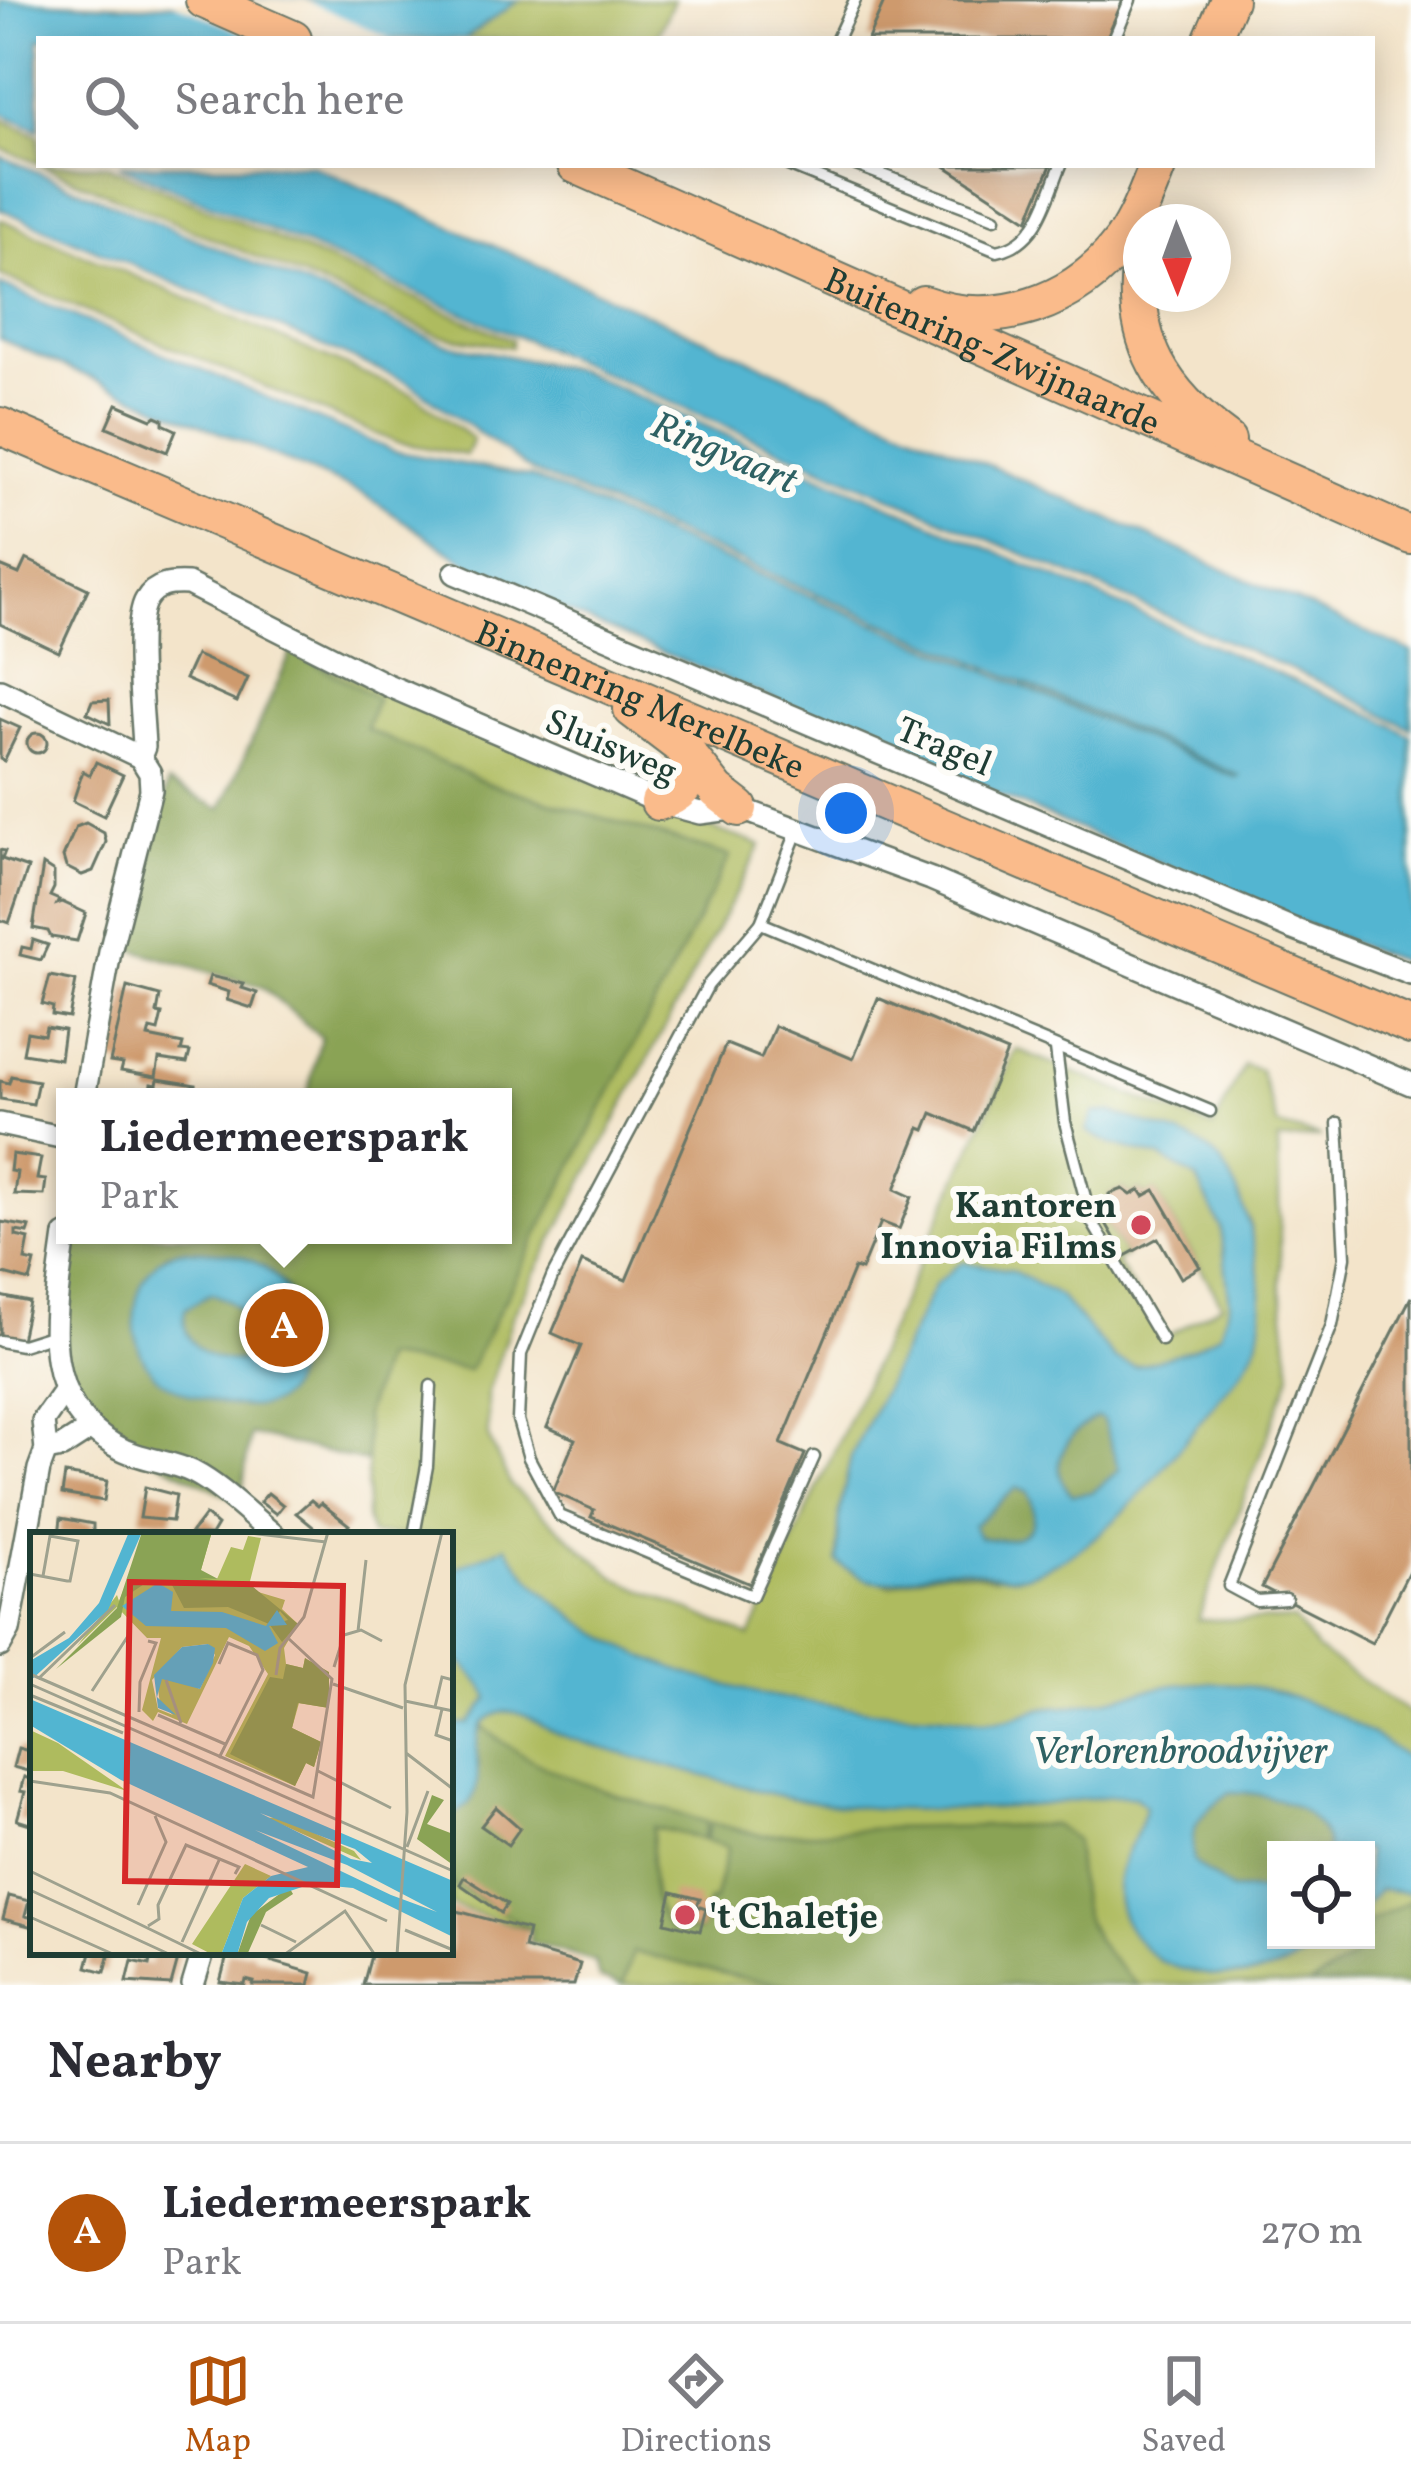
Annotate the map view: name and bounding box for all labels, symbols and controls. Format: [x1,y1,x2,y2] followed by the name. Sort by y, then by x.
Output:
[36,36,1375,168] search box
[78,69,144,135] icon: search
[174,71,405,134] text: Search here
[1123,204,1231,312] north arrow
[815,257,1167,450] street label: Buitenring-Zwijnaarde
[642,400,806,510] water label: Ringvaart
[466,610,811,794] street label: Binnenring Merelbeke
[536,698,684,799] street label: Sluisweg
[888,706,999,791] street label: Tragel
[816,783,876,843] your location
[56,1088,512,1244] popup
[99,1108,469,1171] text: Liedermeerspark
[99,1171,179,1225] text: Park
[880,1183,1117,1274] place label: Kantoren Innovia Films
[1128,1212,1154,1238] marker: Kantoren Innovia Films
[245,1283,323,1373] pin: A
[30,1532,453,1955] inset map
[1032,1726,1328,1780] water label: Verlorenbroodvijver
[1267,1841,1375,1949] map controls
[1267,1841,1375,1949] button: locate
[709,1894,878,1944] place label: 't Chaletje
[672,1902,698,1928] marker: 't Chaletje
[48,2028,222,2099] text: Nearby
[162,2174,531,2237] text: Liedermeerspark
[73,2206,101,2260] text: A
[1260,2206,1363,2260] text: 270 m
[162,2237,242,2291] text: Park
[185,2348,251,2466] tab: Map
[620,2348,772,2466] tab: Directions
[1141,2348,1226,2466] tab: Saved

